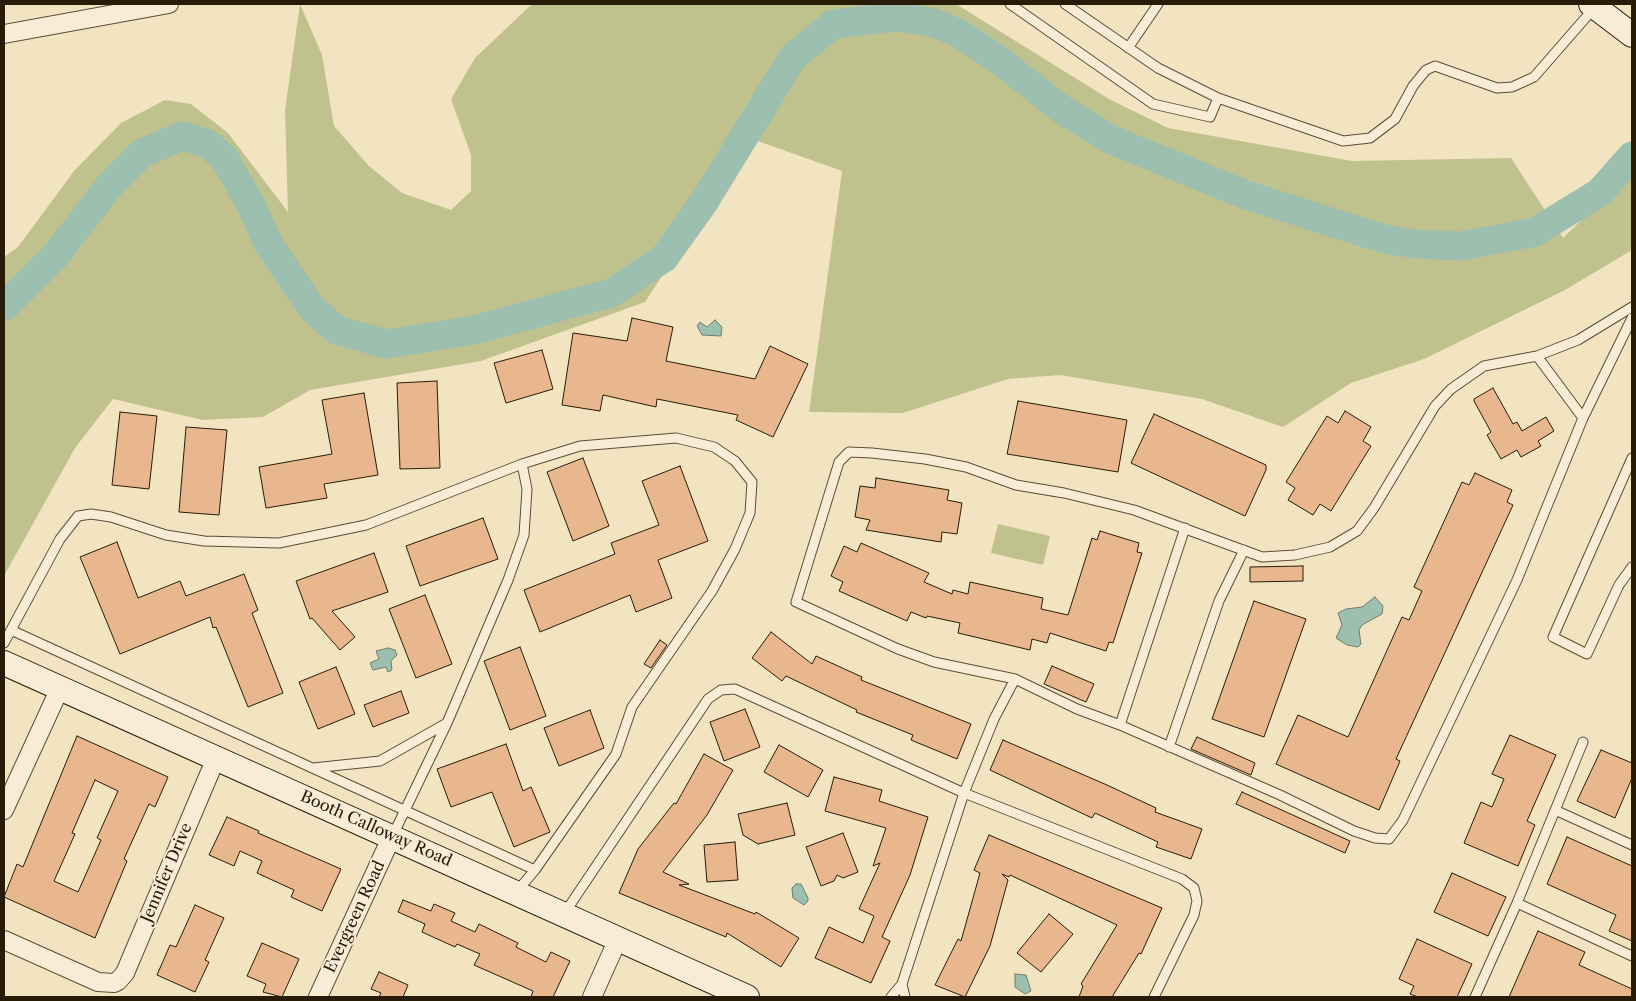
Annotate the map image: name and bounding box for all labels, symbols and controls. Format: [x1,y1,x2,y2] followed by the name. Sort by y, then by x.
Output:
[297,787,455,871] street label: Booth Calloway Road
[137,820,197,926] street label: Jennifer Drive
[321,858,389,976] street label: Evergreen Road

